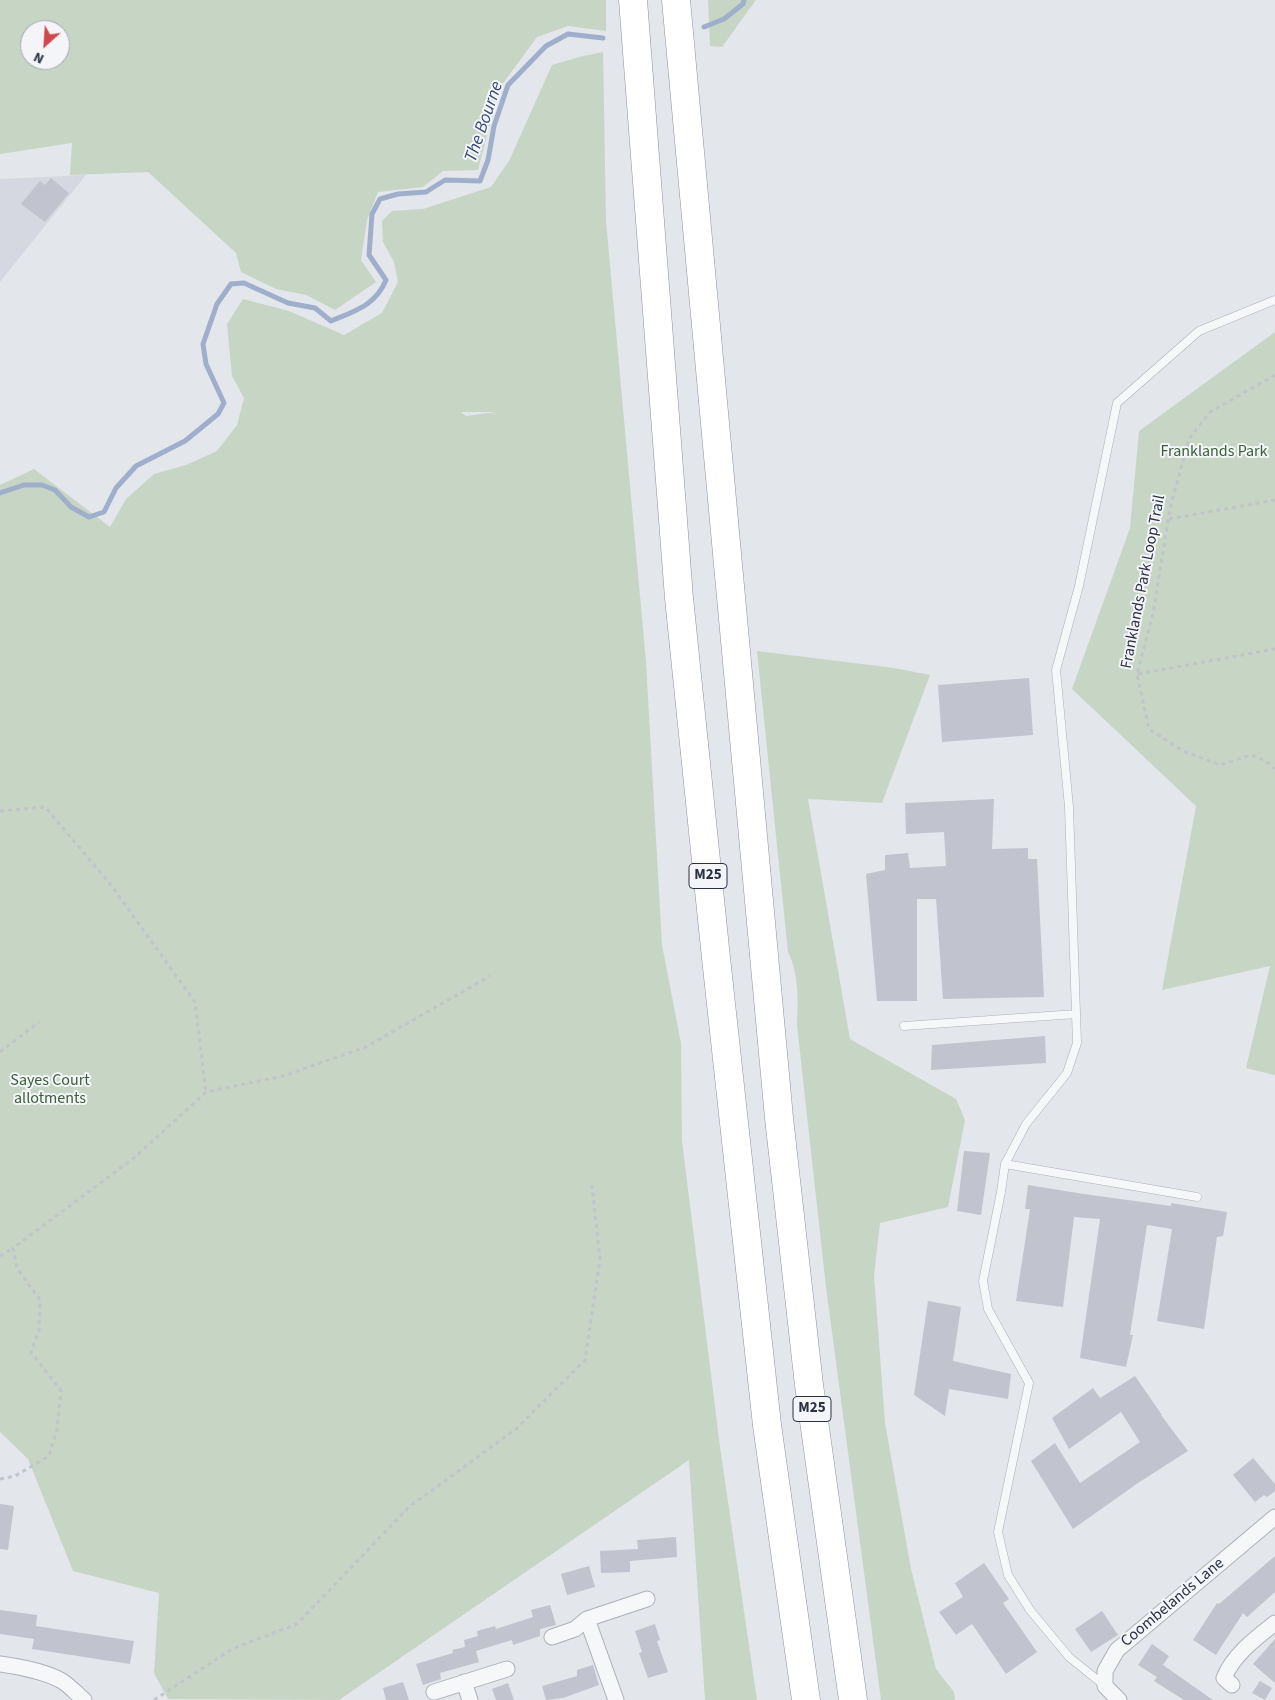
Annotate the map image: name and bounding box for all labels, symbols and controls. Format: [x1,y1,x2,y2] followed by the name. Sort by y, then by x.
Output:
[20,20,70,70] north arrow
[30,47,47,69] text: N
[461,79,509,165] water label: The Bourne
[1160,442,1268,462] park label: Franklands Park
[1118,494,1170,670] street label: Franklands Park Loop Trail
[689,864,727,888] road number: M25
[10,1071,90,1109] park label: Sayes Court allotments
[793,1396,831,1422] road number: M25
[1118,1554,1228,1652] street label: Coombelands Lane

